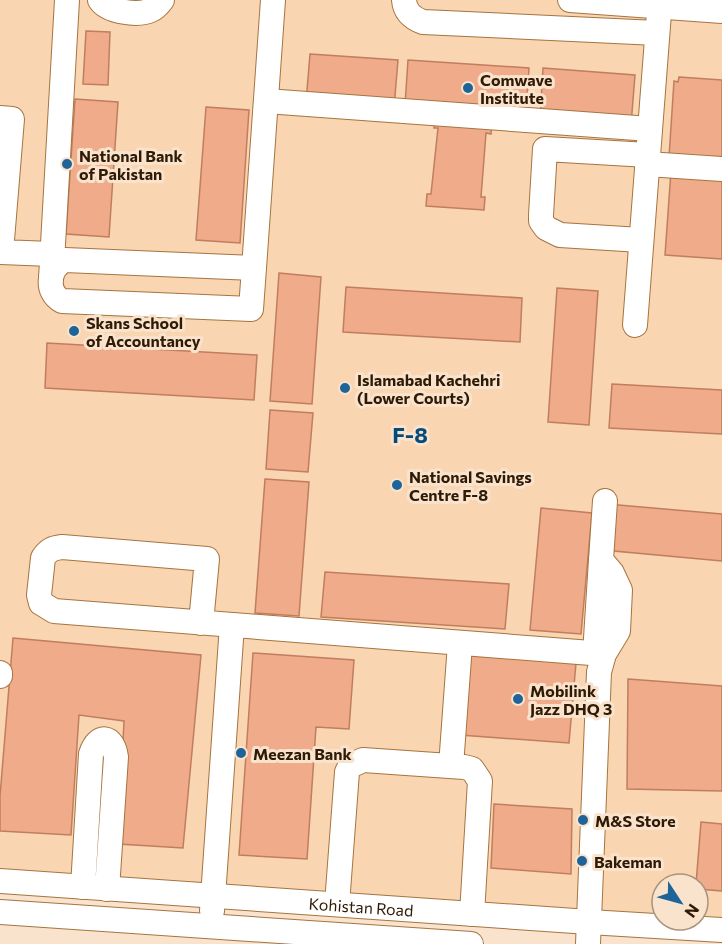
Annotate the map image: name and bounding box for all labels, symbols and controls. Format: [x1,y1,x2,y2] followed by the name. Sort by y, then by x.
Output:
[480,70,552,107] place label: Comwave Institute
[461,81,475,95] marker: Comwave Institute
[79,146,184,183] place label: National Bank of Pakistan
[60,157,74,171] marker: National Bank of Pakistan
[86,313,201,350] place label: Skans School of Accountancy
[67,324,81,338] marker: Skans School of Accountancy
[357,370,500,407] place label: Islamabad Kachehri (Lower Courts)
[338,381,352,395] marker: Islamabad Kachehri (Lower Courts)
[392,421,428,448] district label: F-8
[409,467,532,504] place label: National Savings Centre F-8
[390,478,404,492] marker: National Savings Centre F-8
[530,681,612,718] place label: Mobilink Jazz DHQ 3
[511,692,525,706] marker: Mobilink Jazz DHQ 3
[253,744,352,763] place label: Meezan Bank
[234,746,248,760] marker: Meezan Bank
[595,811,676,830] place label: M&S Store
[576,813,590,827] marker: M&S Store
[594,852,662,871] place label: Bakeman
[575,854,589,868] marker: Bakeman
[650,872,710,932] north arrow
[308,893,414,919] street label: Kohistan Road
[681,901,704,922] text: N

